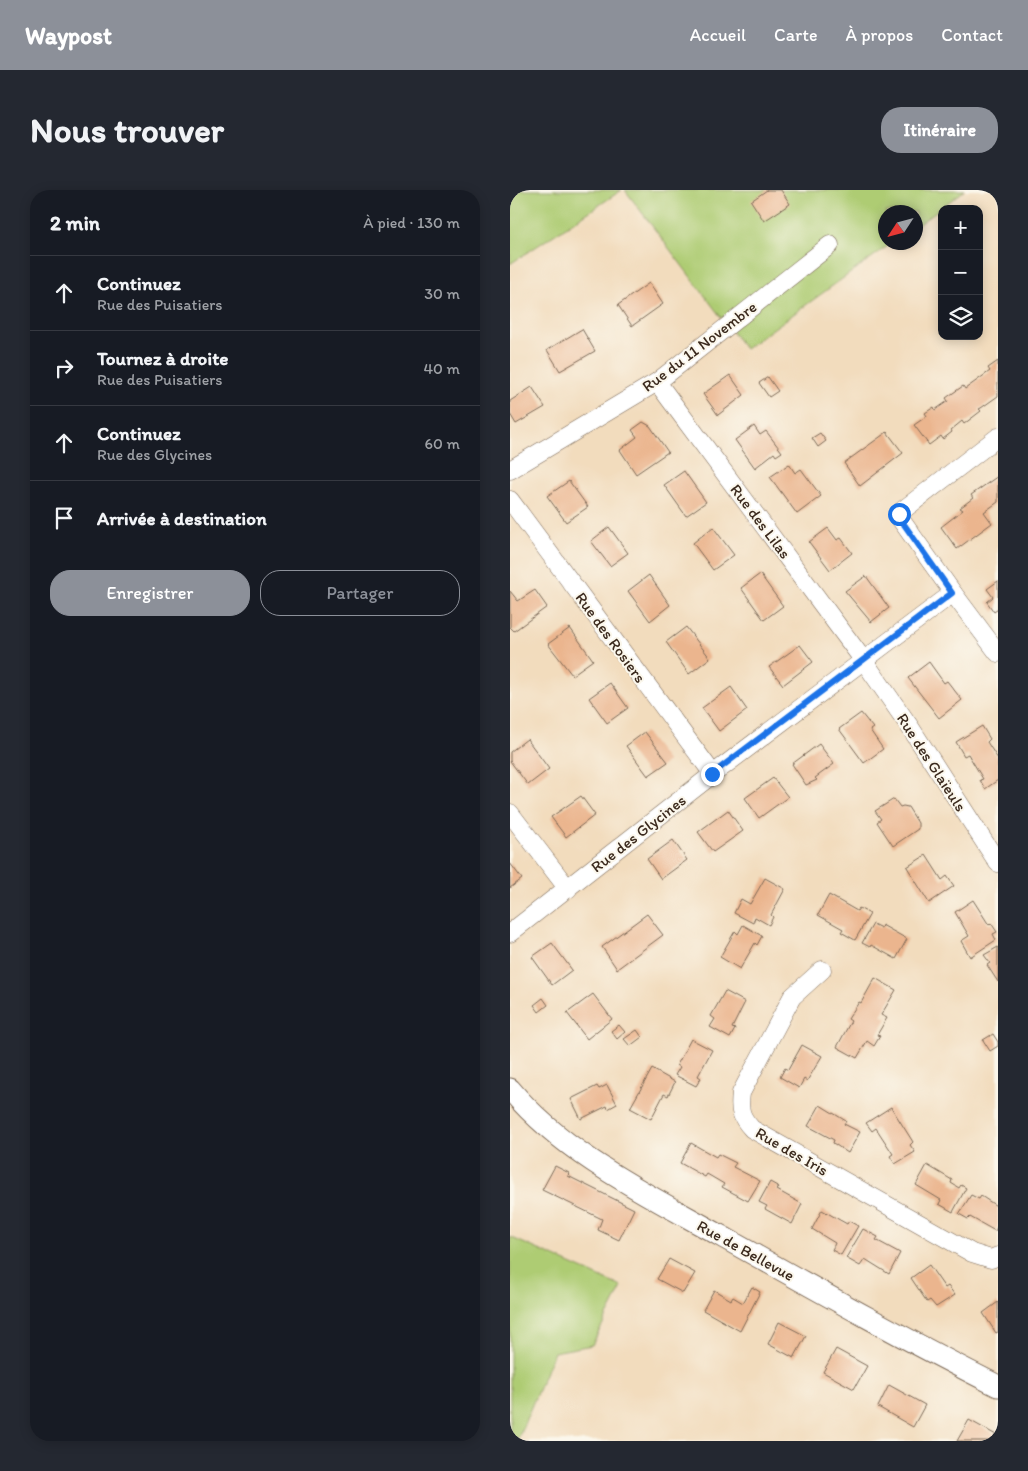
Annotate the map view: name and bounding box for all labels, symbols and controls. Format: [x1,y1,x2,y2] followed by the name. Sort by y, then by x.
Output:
[25,21,112,50] text: Waypost
[690,24,746,46] text: Accueil
[774,24,817,46] text: Carte
[845,24,913,46] text: À propos
[941,24,1003,46] text: Contact
[881,107,998,153] button: Itinéraire
[30,109,224,151] text: Nous trouver
[878,205,923,250] north arrow
[938,205,983,340] map controls
[938,205,983,250] button: +
[50,210,100,235] text: 2 min
[363,213,460,232] text: À pied · 130 m
[938,250,983,295] button: −
[97,272,181,295] text: Continuez
[50,279,78,307] icon: ahead
[424,284,460,303] text: 30 m
[97,295,223,314] text: Rue des Puisatiers
[938,295,983,340] button: layers
[638,297,761,396] street label: Rue du 11 Novembre
[97,347,229,370] text: Tournez à droite
[50,354,78,382] icon: right
[423,359,460,378] text: 40 m
[97,370,223,389] text: Rue des Puisatiers
[97,422,181,445] text: Continuez
[50,429,78,457] icon: ahead
[425,434,460,453] text: 60 m
[97,445,212,464] text: Rue des Glycines
[726,480,795,562] street label: Rue des Lilas
[888,503,911,526] route start
[50,504,78,532] icon: arrive
[97,507,267,530] text: Arrivée à destination
[50,570,250,616] button: Enregistrer
[260,570,460,616] button: Partager
[571,588,650,686] street label: Rue des Rosiers
[893,710,970,815] street label: Rue des Glaïeuls
[701,763,724,786] route end
[587,790,690,876] street label: Rue des Glycines
[752,1123,831,1180] street label: Rue des Iris
[694,1216,798,1285] street label: Rue de Bellevue

